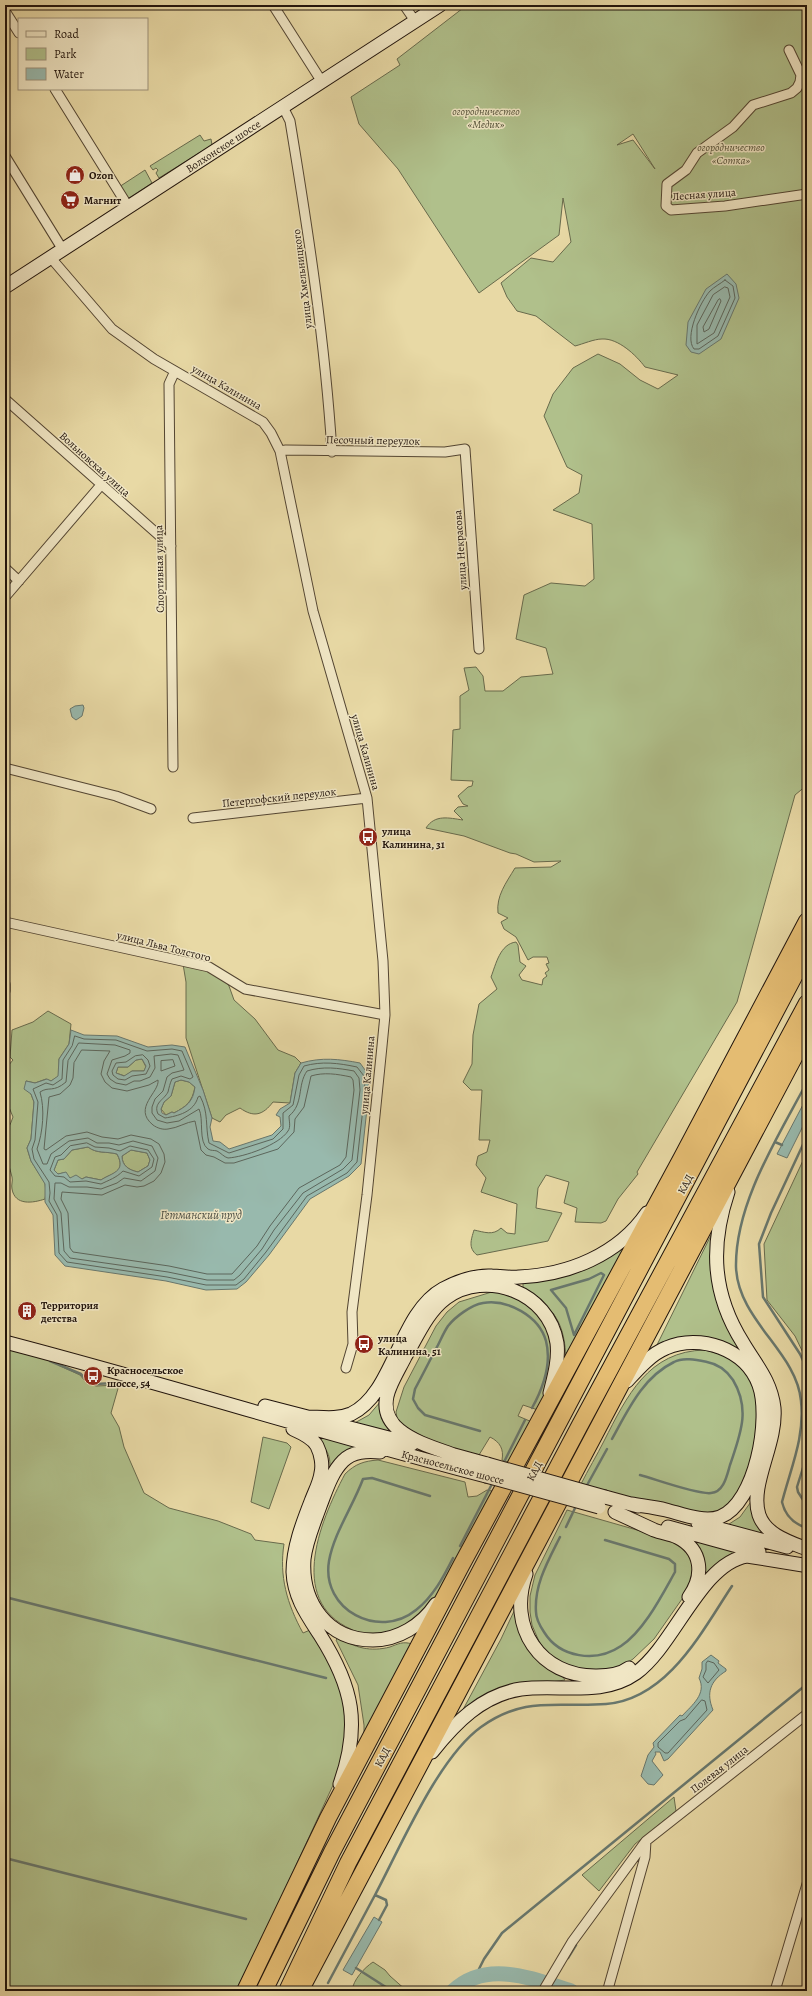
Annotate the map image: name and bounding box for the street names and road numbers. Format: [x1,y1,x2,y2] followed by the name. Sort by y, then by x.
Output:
[183,117,264,176] street label: Волхонское шоссе
[672,185,737,204] street label: Лесная улица
[289,228,316,331] street label: улица Хмельницкого
[188,361,265,414] street label: улица Калинина
[56,429,134,501] street label: Вольновская улица
[326,432,420,449] street label: Песочный переулок
[450,508,471,592] street label: улица Некрасова
[151,524,168,613] street label: Спортивная улица
[347,711,384,793] street label: улица Калинина
[221,784,337,811] street label: Петергофский переулок
[114,927,213,966] street label: улица Льва Толстого
[357,1034,378,1116] street label: улица Калинина
[674,1172,697,1197] street label: КАД
[400,1447,506,1488] street label: Красносельское шоссе
[523,1459,546,1484] street label: КАД
[687,1742,752,1797] street label: Полевая улица
[371,1745,394,1770] street label: КАД

